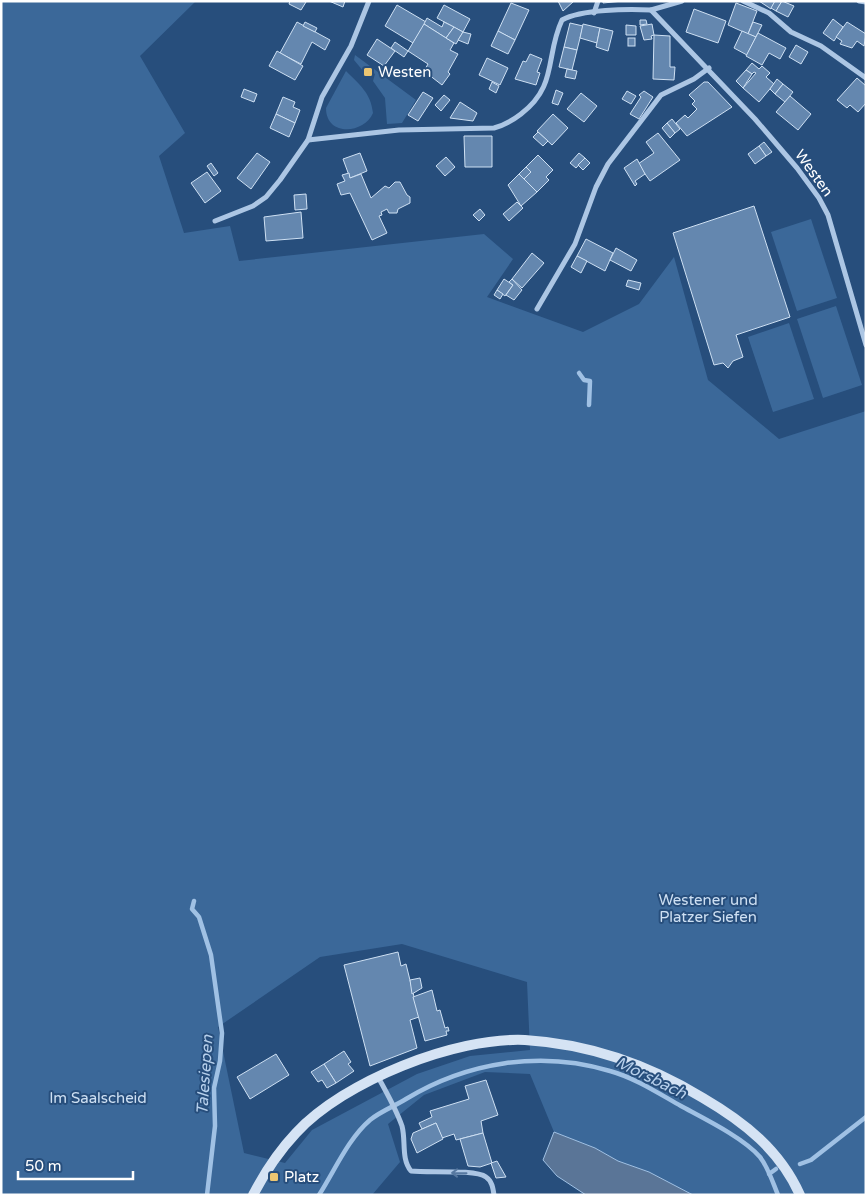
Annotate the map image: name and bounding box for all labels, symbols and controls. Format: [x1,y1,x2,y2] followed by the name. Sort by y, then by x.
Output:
[378,63,431,81] place label: Westen
[362,66,374,78] marker: Westen
[791,146,837,200] street label: Westen
[658,891,758,926] park label: Westener und Platzer Siefen
[192,1033,218,1116] water label: Talesiepen
[612,1052,691,1104] water label: Morsbach
[49,1089,147,1107] park label: Im Saalscheid
[18,1148,132,1180] scale bar
[25,1157,62,1175] text: 50 m
[284,1168,319,1186] place label: Platz
[451,1168,468,1178] one-way arrow
[268,1171,280,1183] marker: Platz

